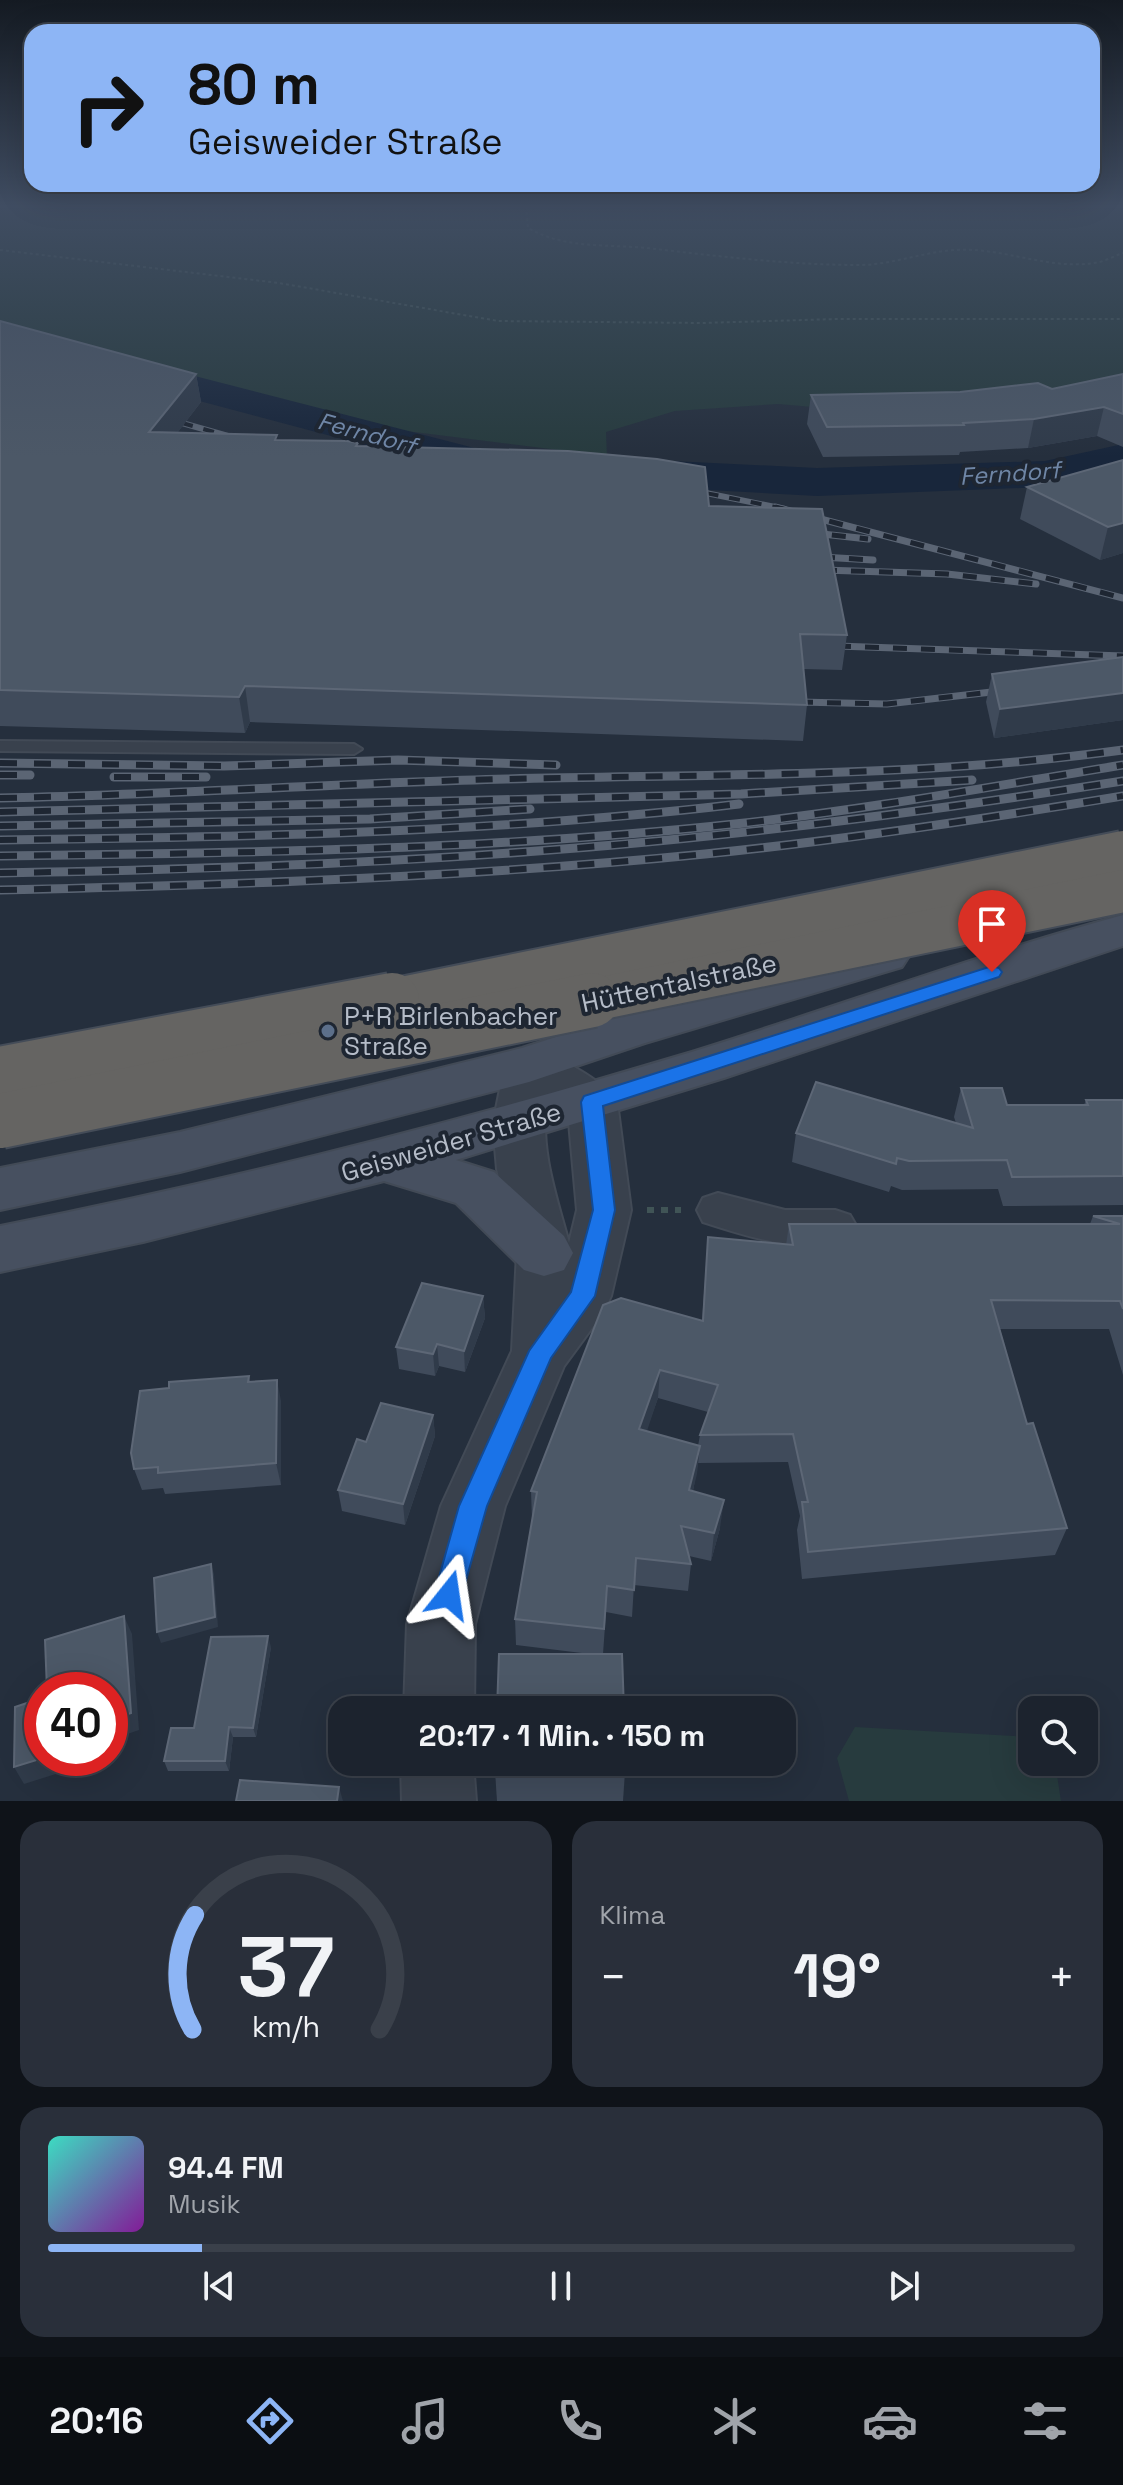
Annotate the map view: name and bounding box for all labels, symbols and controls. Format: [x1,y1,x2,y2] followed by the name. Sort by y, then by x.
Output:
[188,49,320,120] text: 80 m
[56,56,160,160] icon: right
[188,119,503,165] text: Geisweider Straße
[314,405,423,462] water label: Ferndorf
[959,454,1065,492] water label: Ferndorf
[958,890,1026,972] pin
[970,902,1014,946] icon: arrive
[578,946,780,1020] street label: Hüttentalstraße
[344,999,558,1063] place label: P+R Birlenbacher Straße
[319,1022,337,1040] marker: P+R Birlenbacher Straße
[337,1094,565,1190] street label: Geisweider Straße
[407,1553,491,1637] position arrow
[24,1672,128,1776] speed limit sign: 40
[1018,1696,1098,1776] map controls
[1018,1696,1098,1776] button: search
[419,1716,705,1755] text: 20:17 · 1 Min. · 150 m
[600,1898,665,1932] text: Klima
[237,1914,334,2020] text: 37
[793,1938,881,2015] text: 19°
[600,1949,627,2005] text: −
[1048,1949,1075,2005] text: +
[252,2009,320,2045] text: km/h
[168,2148,284,2187] text: 94.4 FM
[168,2187,240,2221] text: Musik
[197,2264,241,2308] icon: previous
[539,2264,583,2308] icon: pause
[882,2264,926,2308] icon: next
[242,2393,298,2449] icon: directions
[397,2393,453,2449] icon: music
[552,2393,608,2449] icon: phone
[707,2393,763,2449] icon: climate
[862,2393,918,2449] icon: car
[1017,2393,1073,2449] icon: filters
[50,2398,143,2444] text: 20:16

